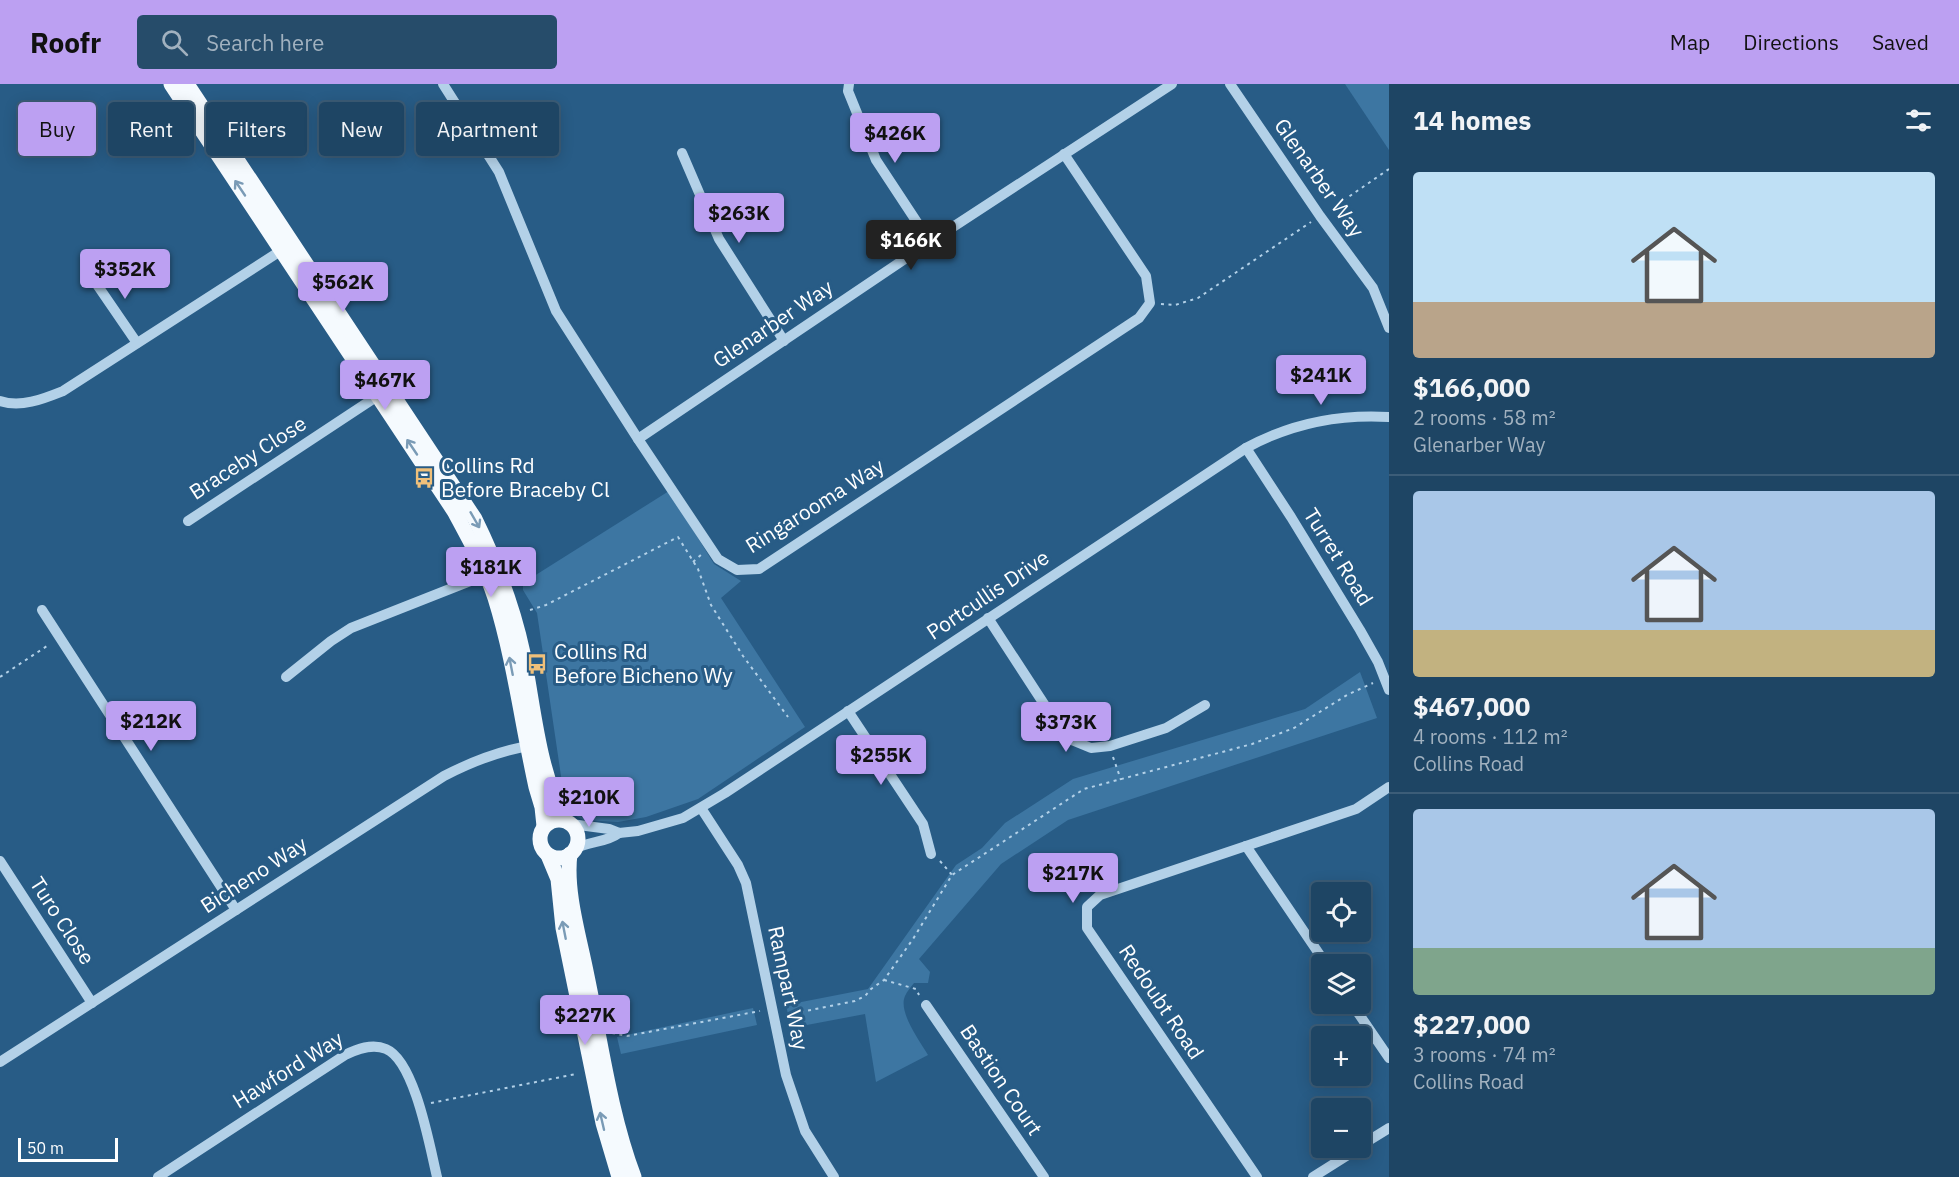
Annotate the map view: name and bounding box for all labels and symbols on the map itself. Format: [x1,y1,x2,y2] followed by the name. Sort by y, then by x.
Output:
[1268,112,1371,243] street label: Glenarber Way
[853,113,937,164] pin: $426K
[234,180,246,197] one-way arrow
[697,193,781,244] pin: $263K
[869,220,953,271] pin: $166K
[83,249,167,300] pin: $352K
[301,262,385,313] pin: $562K
[707,272,838,374] street label: Glenarber Way
[1279,355,1363,406] pin: $241K
[343,360,427,411] pin: $467K
[184,409,311,505] street label: Braceby Close
[406,440,418,456] one-way arrow
[441,451,610,503] place label: Collins Rd Before Braceby Cl
[740,451,890,559] street label: Ringarooma Way
[412,466,436,490] bus stop icon: Collins Rd Before Braceby Cl
[1298,502,1380,611] street label: Turret Road
[470,510,481,528] one-way arrow
[921,543,1054,646] street label: Portcullis Drive
[449,547,533,598] pin: $181K
[554,637,733,689] place label: Collins Rd Before Bicheno Wy
[525,652,549,676] bus stop icon: Collins Rd Before Bicheno Wy
[505,657,516,676] one-way arrow
[109,701,193,752] pin: $212K
[1024,702,1108,753] pin: $373K
[839,735,923,786] pin: $255K
[547,777,631,828] pin: $210K
[195,829,313,919] street label: Bicheno Way
[1031,853,1115,904] pin: $217K
[24,871,102,970] street label: Turo Close
[558,921,569,940] one-way arrow
[762,923,816,1053] street label: Rampart Way
[1113,938,1211,1064] street label: Redoubt Road
[543,995,627,1046] pin: $227K
[954,1018,1049,1140] street label: Bastion Court
[227,1024,349,1114] street label: Hawford Way
[596,1112,608,1131] one-way arrow
[18,1135,118,1162] scale bar

